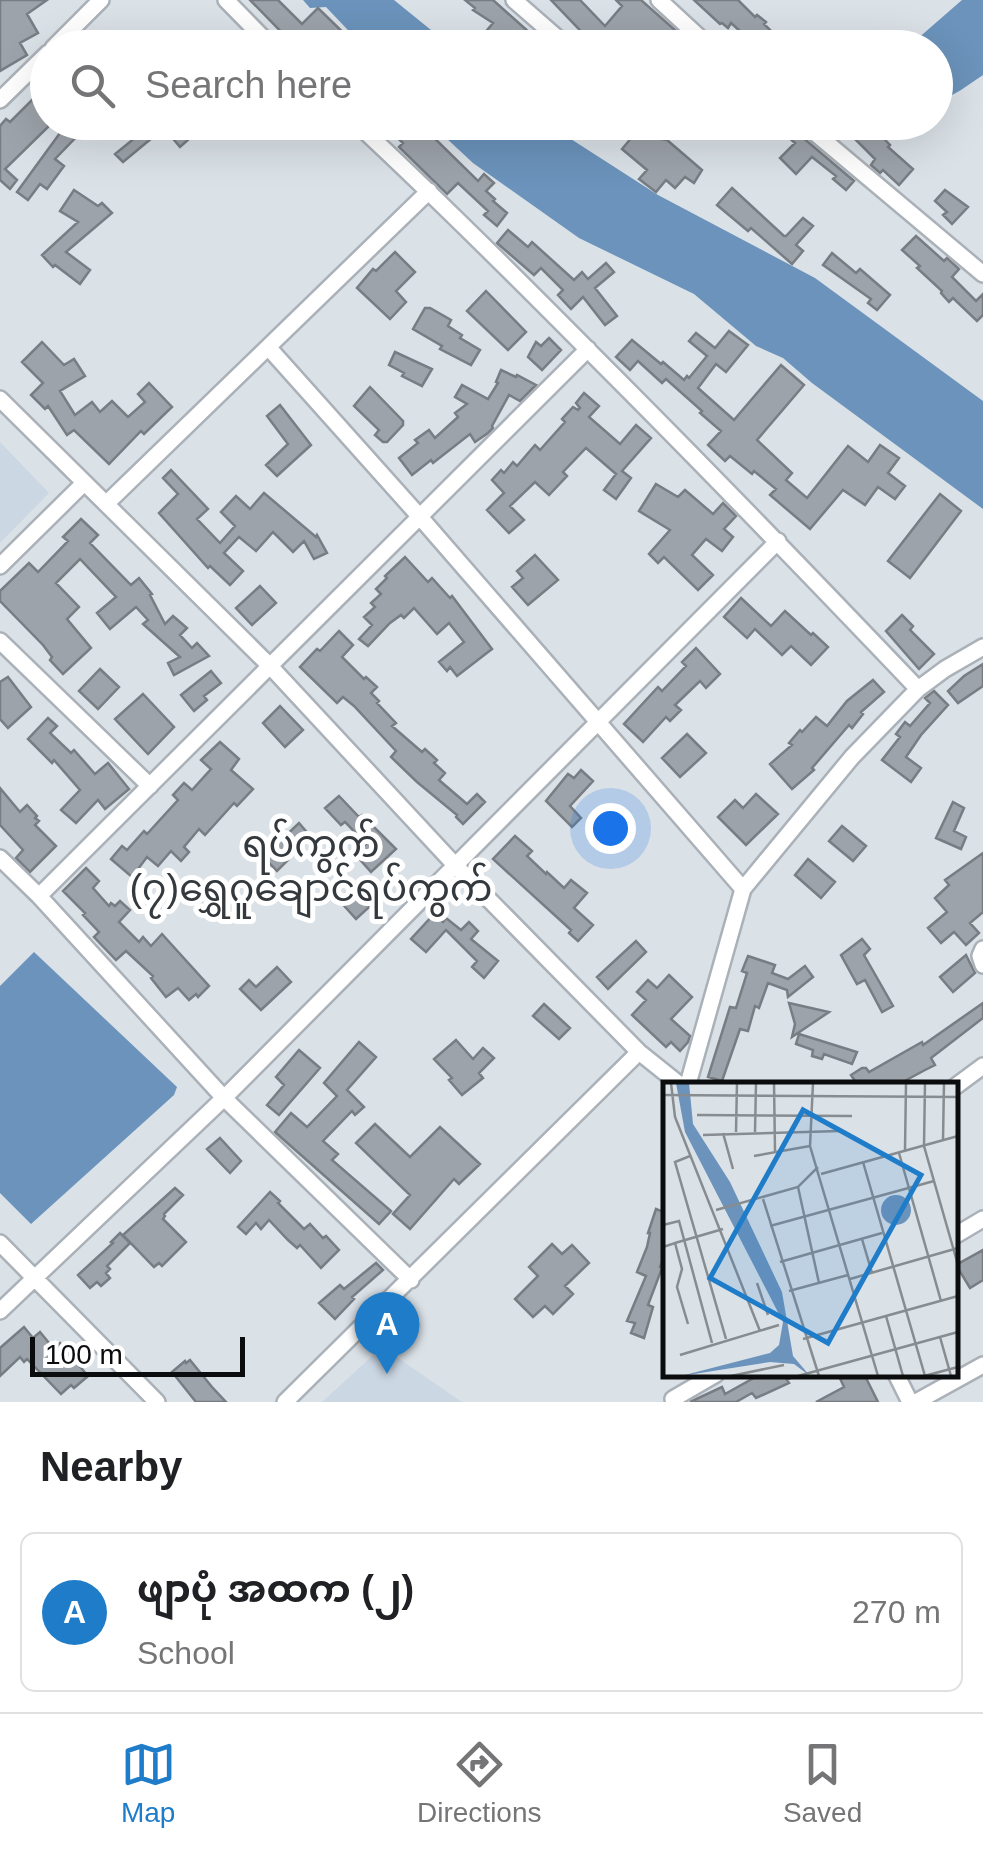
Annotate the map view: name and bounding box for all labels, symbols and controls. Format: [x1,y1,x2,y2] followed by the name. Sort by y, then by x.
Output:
[30,30,953,140] search box
[65,58,120,113] icon: search
[145,64,352,106] text: Search here
[585,803,636,854] your location
[129,818,493,919] district label: ရပ်ကွက် (၇)ရွှေဂူချောင်ရပ်ကွက်
[663,1082,958,1377] inset map
[354,1292,420,1374] pin: A
[30,1332,245,1376] scale bar
[45,1339,123,1370] text: 100 m
[40,1443,182,1490] text: Nearby
[137,1568,414,1610] text: ဖျာပုံ အထက (၂)
[63,1594,86,1630] text: A
[852,1594,941,1630] text: 270 m
[137,1635,235,1671] text: School
[121,1737,176,1829] tab: Map
[417,1737,542,1829] tab: Directions
[783,1737,862,1829] tab: Saved

